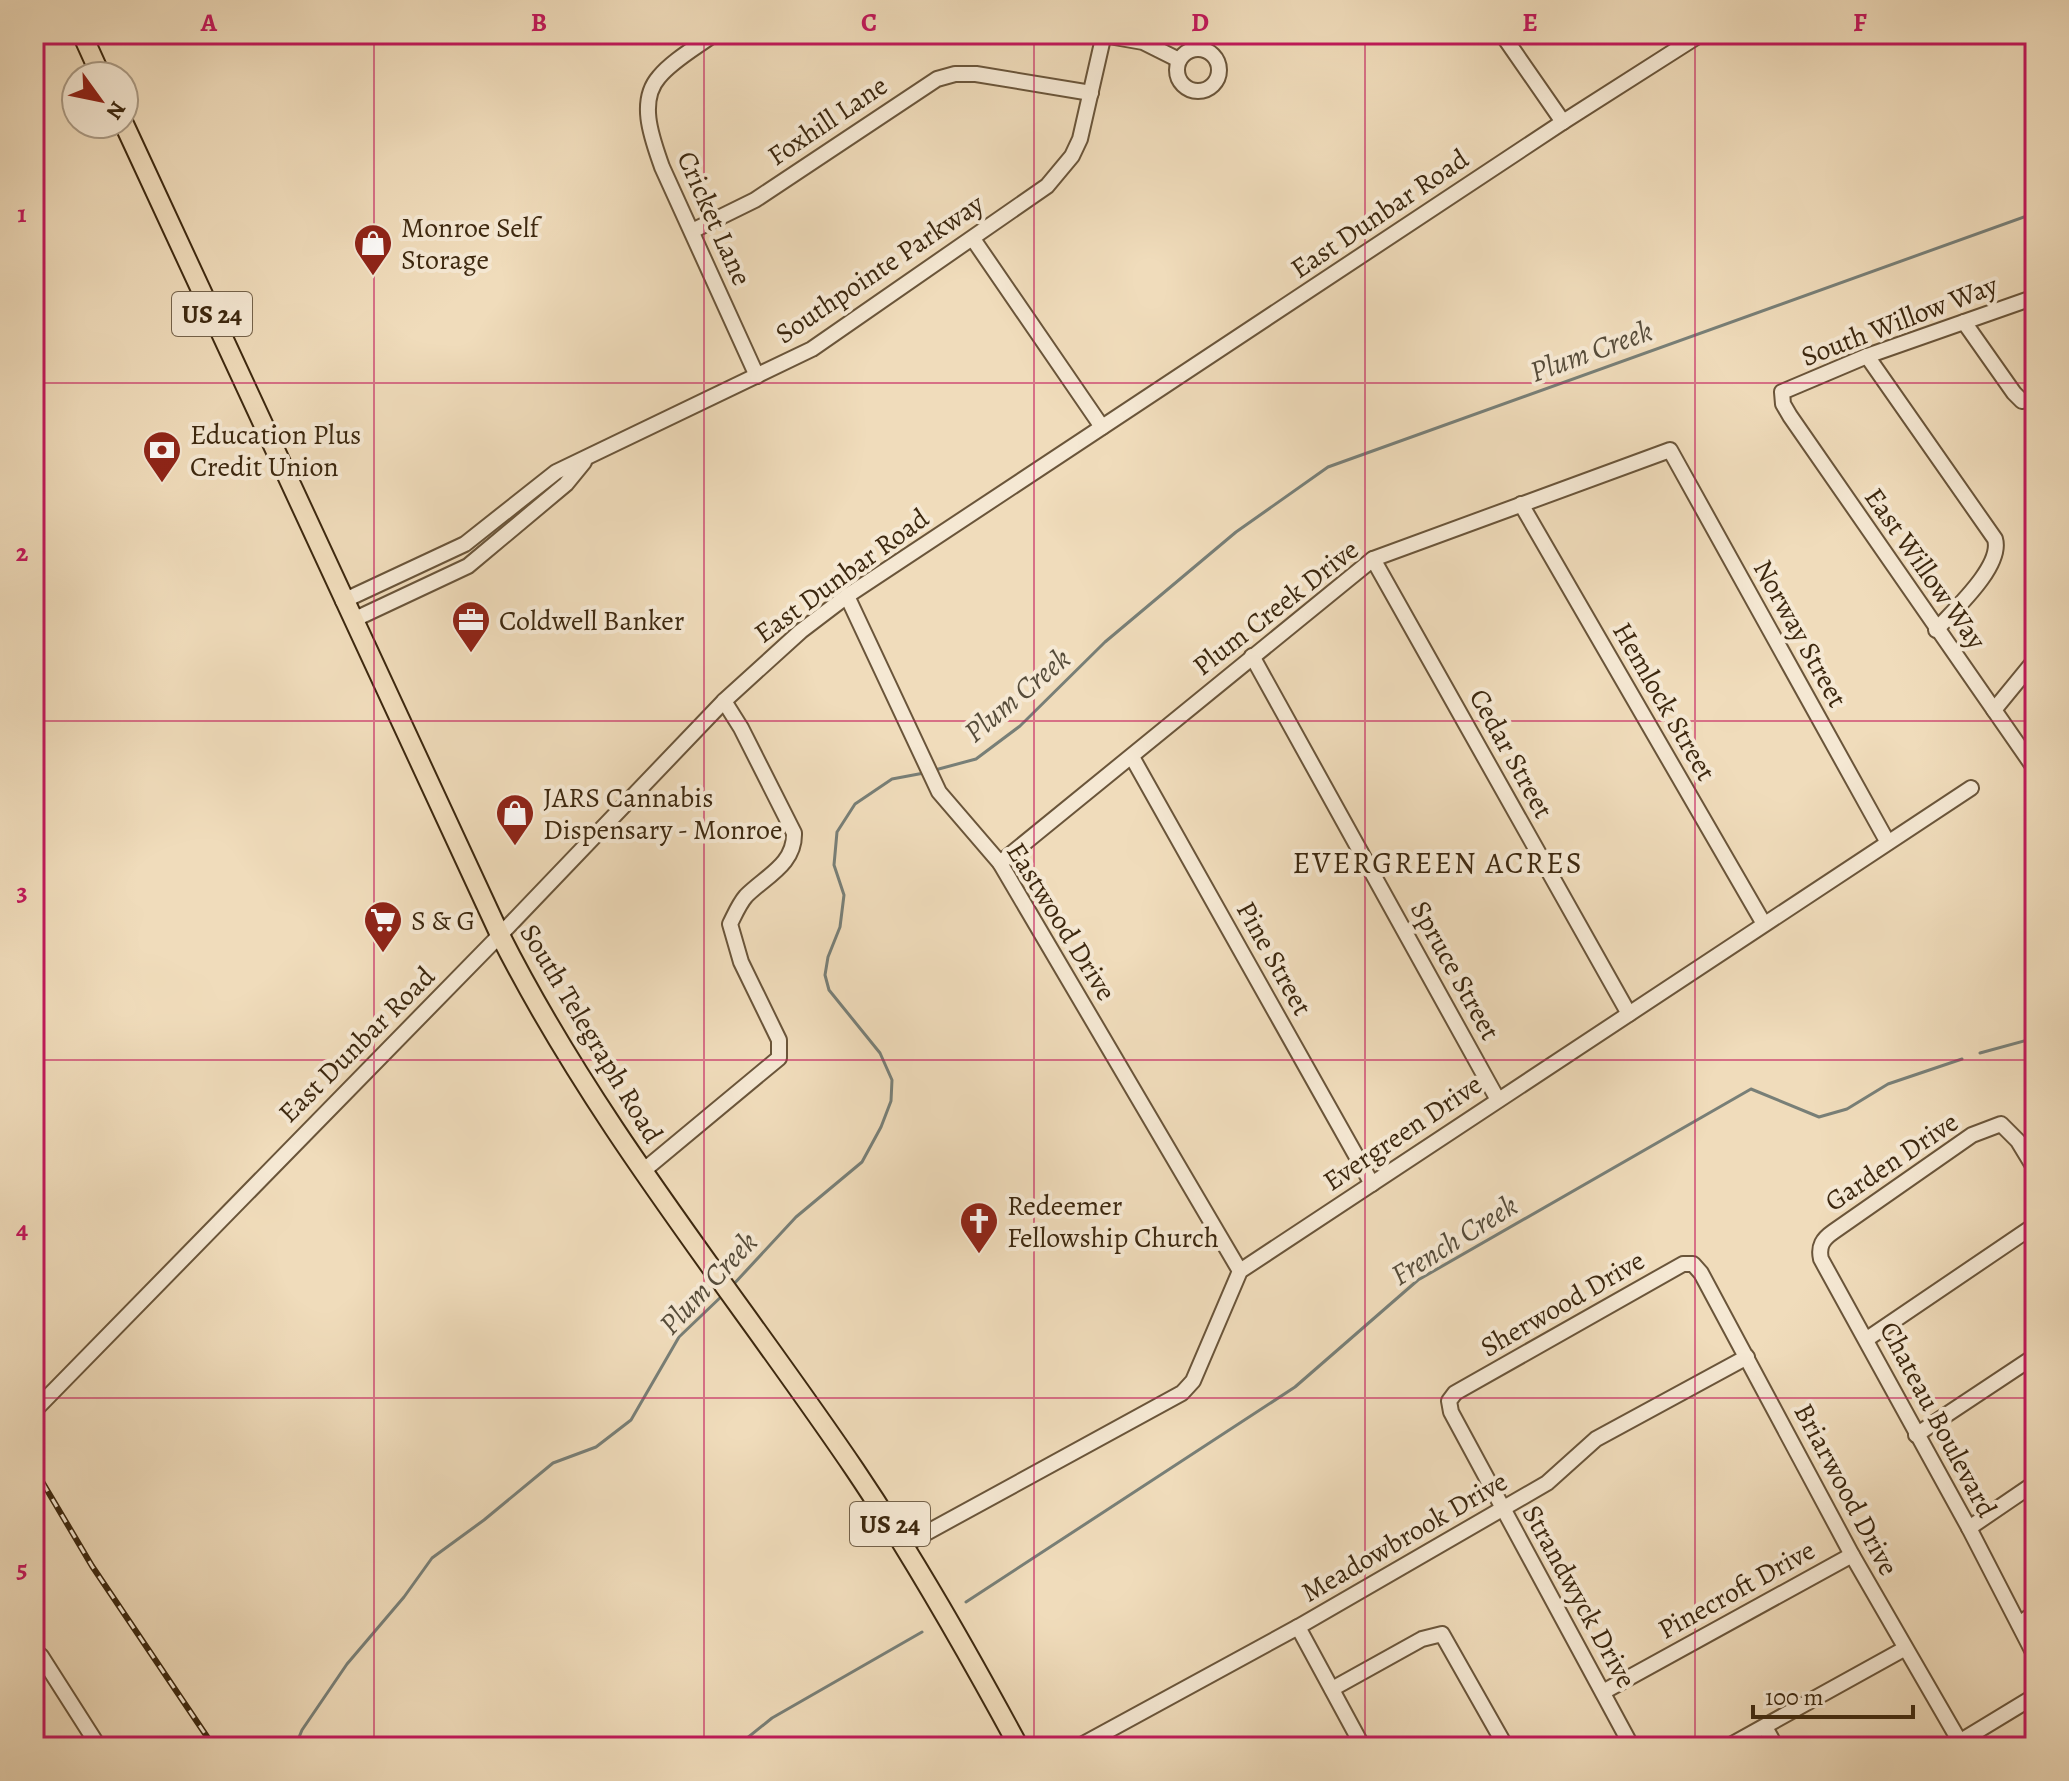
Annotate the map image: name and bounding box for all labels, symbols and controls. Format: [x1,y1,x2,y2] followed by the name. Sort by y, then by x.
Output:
[200,5,218,40] text: A
[531,5,547,40] text: B
[861,5,877,40] text: C
[1191,5,1209,40] text: D
[1522,5,1538,40] text: E
[1853,5,1867,40] text: F
[60,60,140,140] north arrow
[760,67,895,175] street label: Foxhill Lane
[99,95,133,125] text: N
[1283,140,1477,287] street label: East Dunbar Road
[668,145,761,292] street label: Cricket Lane
[768,185,992,353] street label: Southpointe Parkway
[17,196,27,231] text: 1
[401,209,543,279] place label: Monroe Self Storage
[352,222,394,277] shop icon: Monroe Self Storage
[1796,266,2003,376] street label: South Willow Way
[172,292,252,336] road number: US 24
[1524,310,1658,392] water label: Plum Creek
[190,416,361,486] place label: Education Plus Credit Union
[141,429,183,484] bank icon: Education Plus Credit Union
[1855,480,1995,657] street label: East Willow Way
[747,499,937,652] street label: East Dunbar Road
[1185,531,1367,685] street label: Plum Creek Drive
[16,535,29,570] text: 2
[1744,553,1856,714] street label: Norway Street
[450,599,492,654] office icon: Coldwell Banker
[499,602,685,640] place label: Coldwell Banker
[1603,615,1725,788] street label: Hemlock Street
[955,639,1079,751] water label: Plum Creek
[1460,682,1562,825] street label: Cedar Street
[543,779,782,849] place label: JARS Cannabis Dispensary - Monroe
[494,792,536,847] shop icon: JARS Cannabis Dispensary - Monroe
[997,835,1125,1008] street label: Eastwood Drive
[1292,843,1584,883] district label: EVERGREEN ACRES
[16,874,28,909] text: 3
[1227,894,1321,1023] street label: Pine Street
[1401,894,1509,1047] street label: Spruce Street
[362,899,404,954] supermarket icon: S & G
[411,902,475,940] place label: S & G
[511,917,672,1151] street label: South Telegraph Road
[270,957,444,1131] street label: East Dunbar Road
[1316,1066,1490,1200] street label: Evergreen Drive
[1817,1103,1966,1220] street label: Garden Drive
[1383,1185,1525,1295] water label: French Creek
[1007,1187,1219,1257] place label: Redeemer Fellowship Church
[958,1200,1000,1255] church icon: Redeemer Fellowship Church
[16,1212,28,1247] text: 4
[650,1223,766,1343] water label: Plum Creek
[1473,1241,1652,1366] street label: Sherwood Drive
[1871,1315,2006,1525] street label: Chateau Boulevard
[1785,1397,1907,1582] street label: Briarwood Drive
[1295,1462,1514,1611] street label: Meadowbrook Drive
[1513,1498,1645,1695] street label: Strandwyck Drive
[850,1502,930,1546] road number: US 24
[1651,1531,1822,1649] street label: Pinecroft Drive
[16,1551,28,1586] text: 5
[1753,1669,1913,1719] scale bar
[1765,1681,1824,1713] text: 100 m

